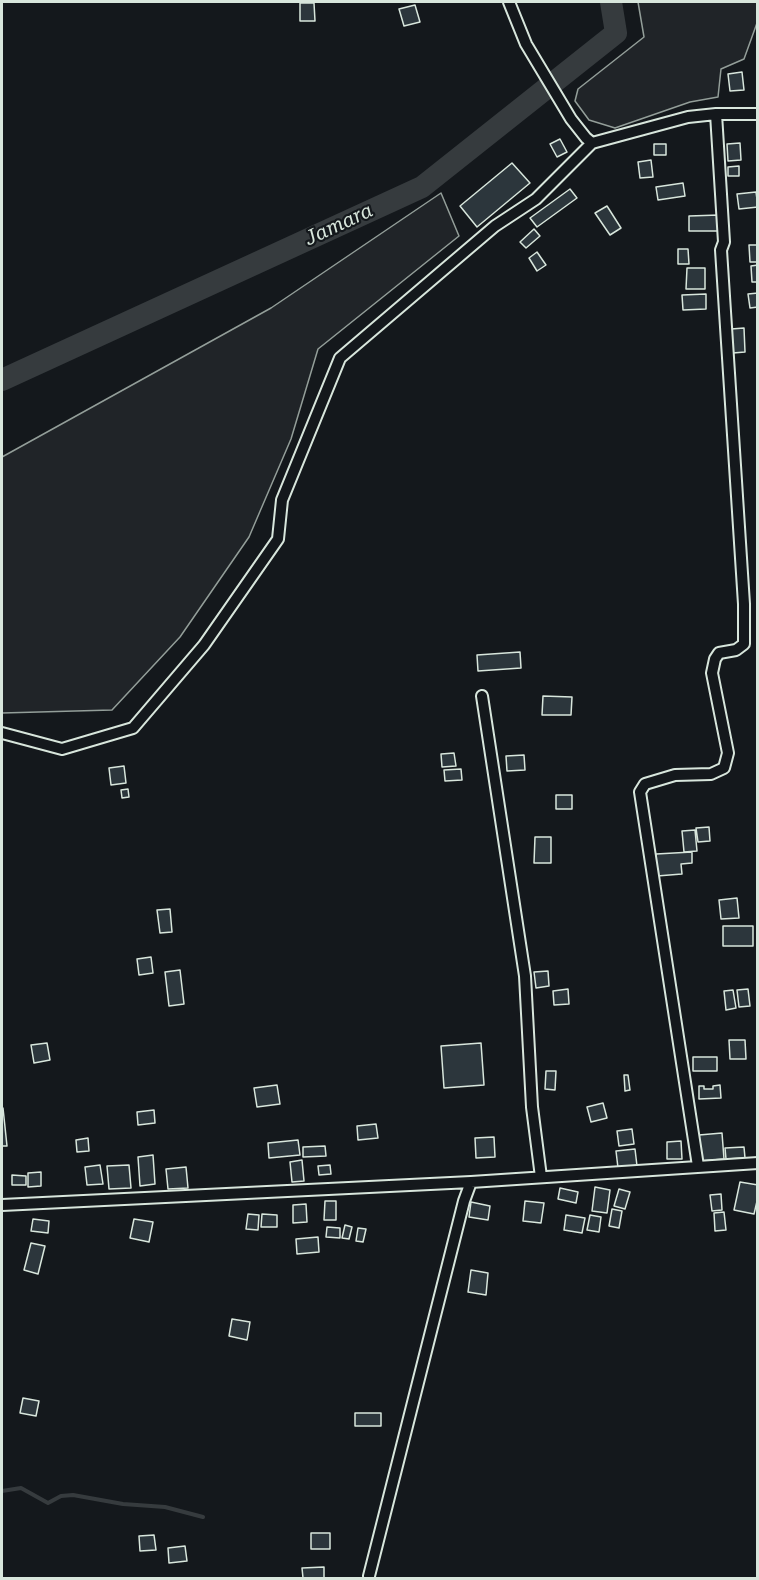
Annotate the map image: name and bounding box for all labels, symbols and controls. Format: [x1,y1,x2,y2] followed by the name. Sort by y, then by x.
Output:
[301,199,377,251] water label: Jamara

